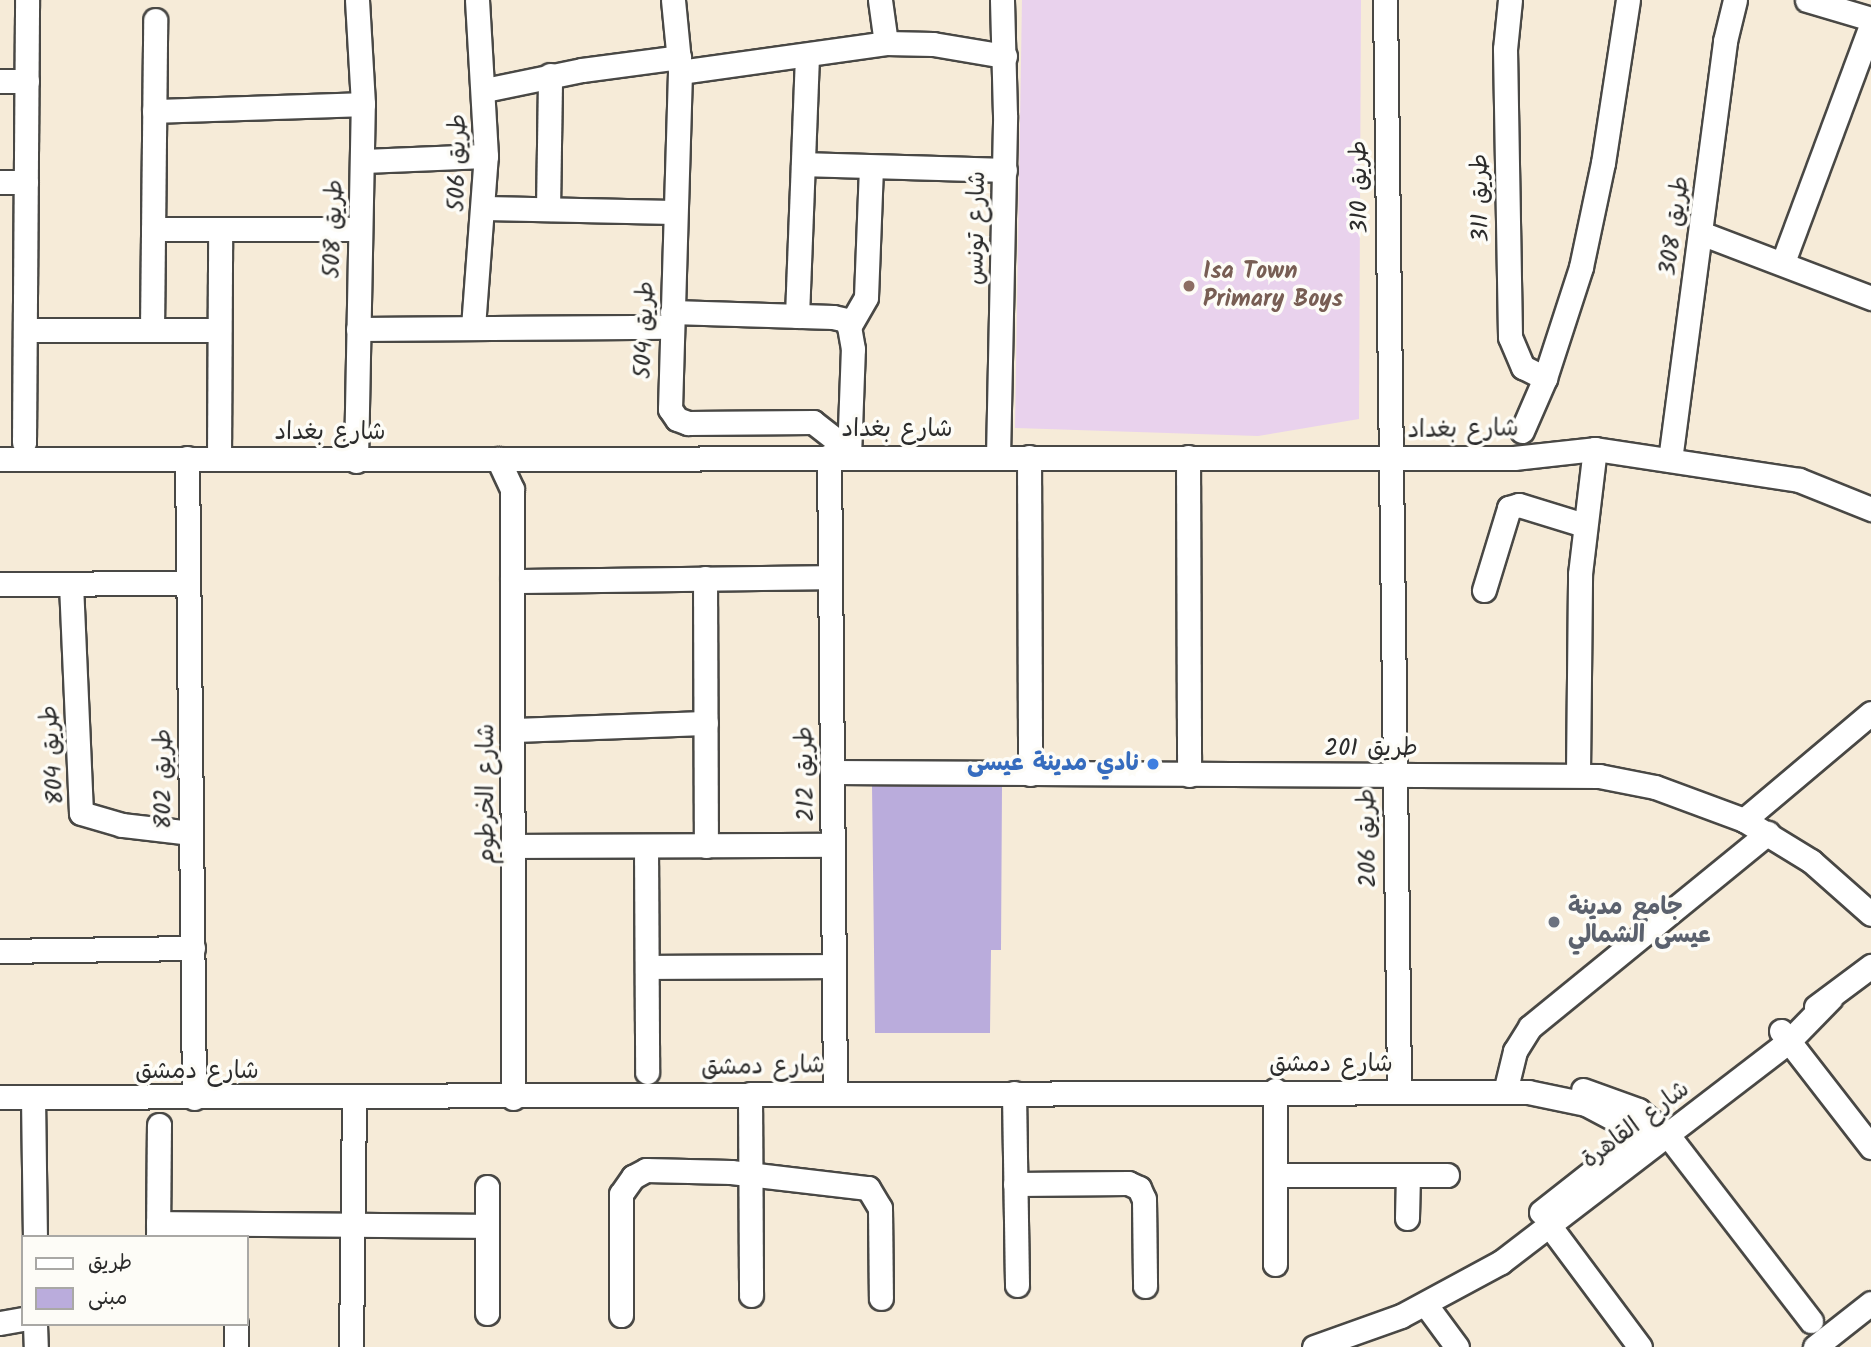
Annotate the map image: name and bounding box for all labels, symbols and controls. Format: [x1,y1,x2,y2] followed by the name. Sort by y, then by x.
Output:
[443,114,473,212] street label: طريق 506
[1345,140,1375,234] street label: طريق 310
[1466,153,1496,243] street label: طريق 311
[962,171,992,285] street label: شارع تونس
[1654,174,1696,278] street label: طريق 308
[318,179,350,279] street label: طريق 508
[1203,258,1343,314] place label: Isa Town Primary Boys
[1181,278,1197,294] marker: Isa Town Primary Boys
[629,280,661,380] street label: طريق 504
[1407,415,1519,445] street label: شارع بغداد
[842,416,952,444] street label: شارع بغداد
[275,419,385,447] street label: شارع بغداد
[35,704,71,806] street label: طريق 804
[473,723,501,865] street label: شارع الخرطوم
[791,726,821,822] street label: طريق 212
[150,729,178,829] street label: طريق 802
[1324,735,1418,763] street label: طريق 201
[967,750,1139,778] place label: نادي مدينة عيسى
[1145,756,1161,772] marker: نادي مدينة عيسى
[1353,788,1383,888] street label: طريق 206
[1568,894,1711,950] place label: جامع مدينة عيسى الشمالي
[1546,914,1562,930] marker: جامع مدينة عيسى الشمالي
[1269,1051,1393,1079] street label: شارع دمشق
[701,1052,825,1082] street label: شارع دمشق
[135,1058,259,1086] street label: شارع دمشق
[1576,1075,1696,1175] street label: شارع القاهرة
[21,1235,248,1326] legend
[88,1247,132,1280] text: طريق
[88,1282,127,1315] text: مبنى

